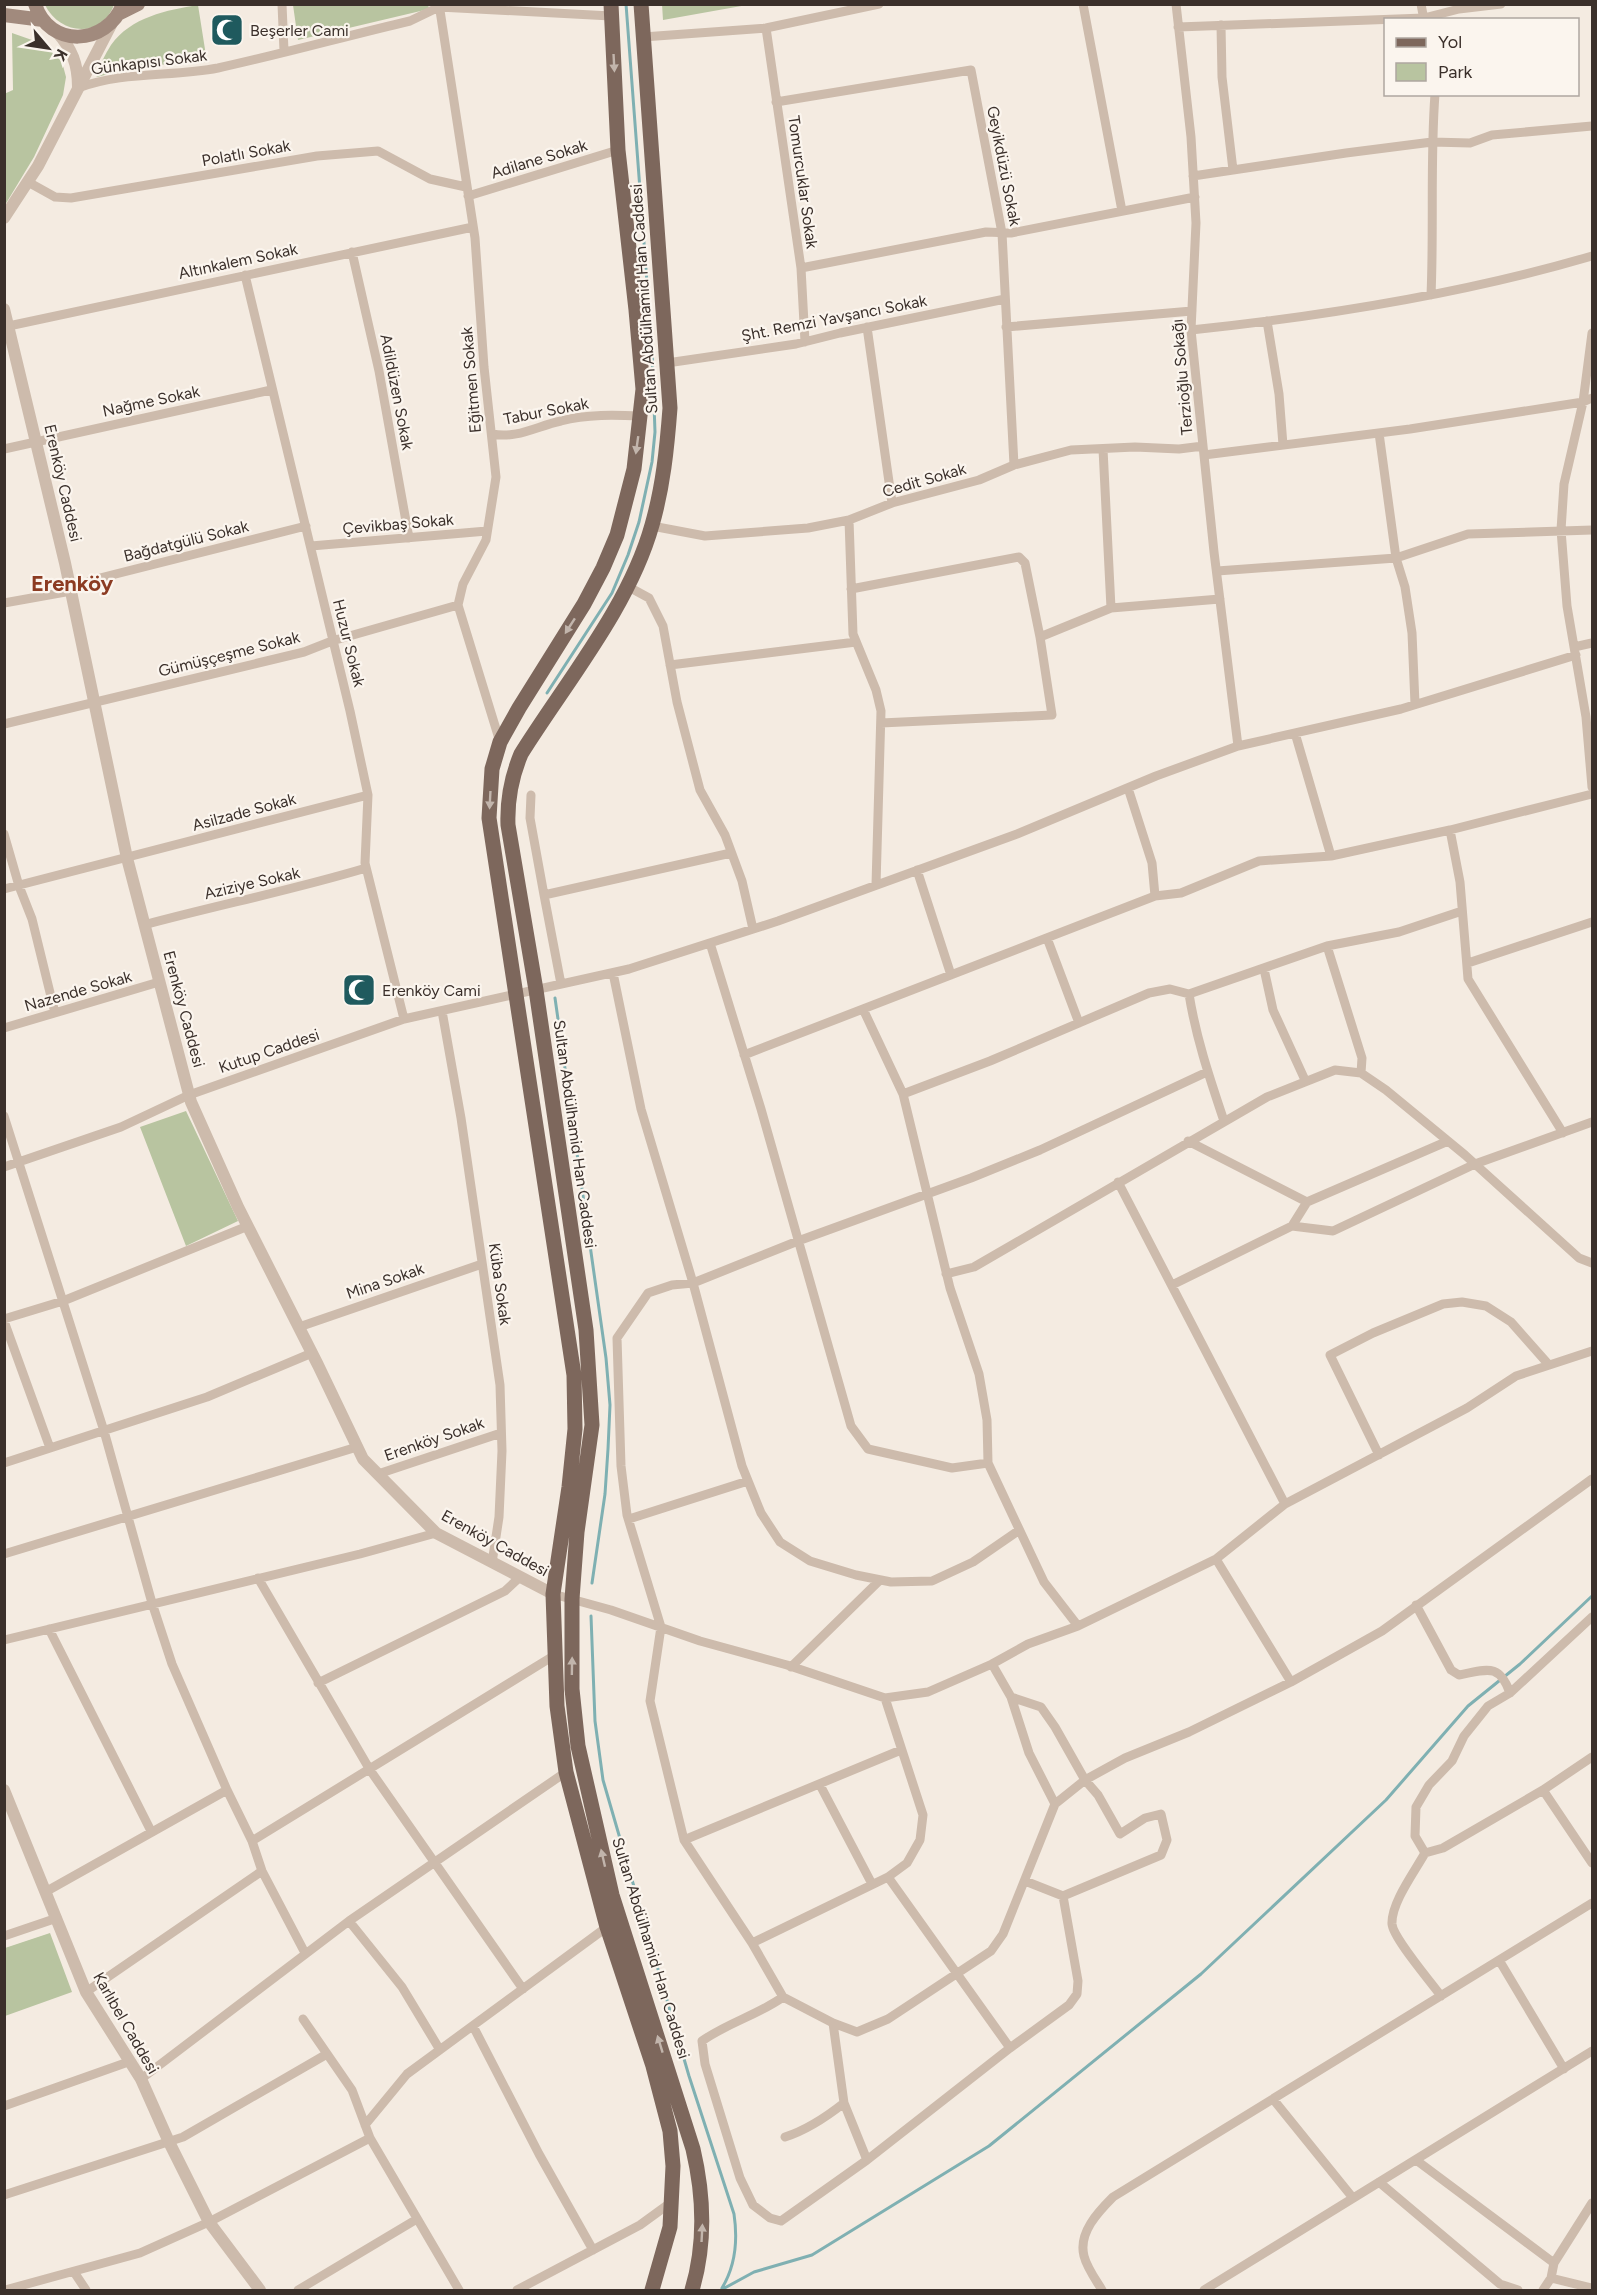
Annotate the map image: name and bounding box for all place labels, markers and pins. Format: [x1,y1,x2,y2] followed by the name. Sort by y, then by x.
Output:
[209,12,245,48] mosque icon: Beşerler Cami
[250,21,349,40] place label: Beşerler Cami
[341,972,377,1008] mosque icon: Erenköy Cami
[382,981,481,1000] place label: Erenköy Cami

